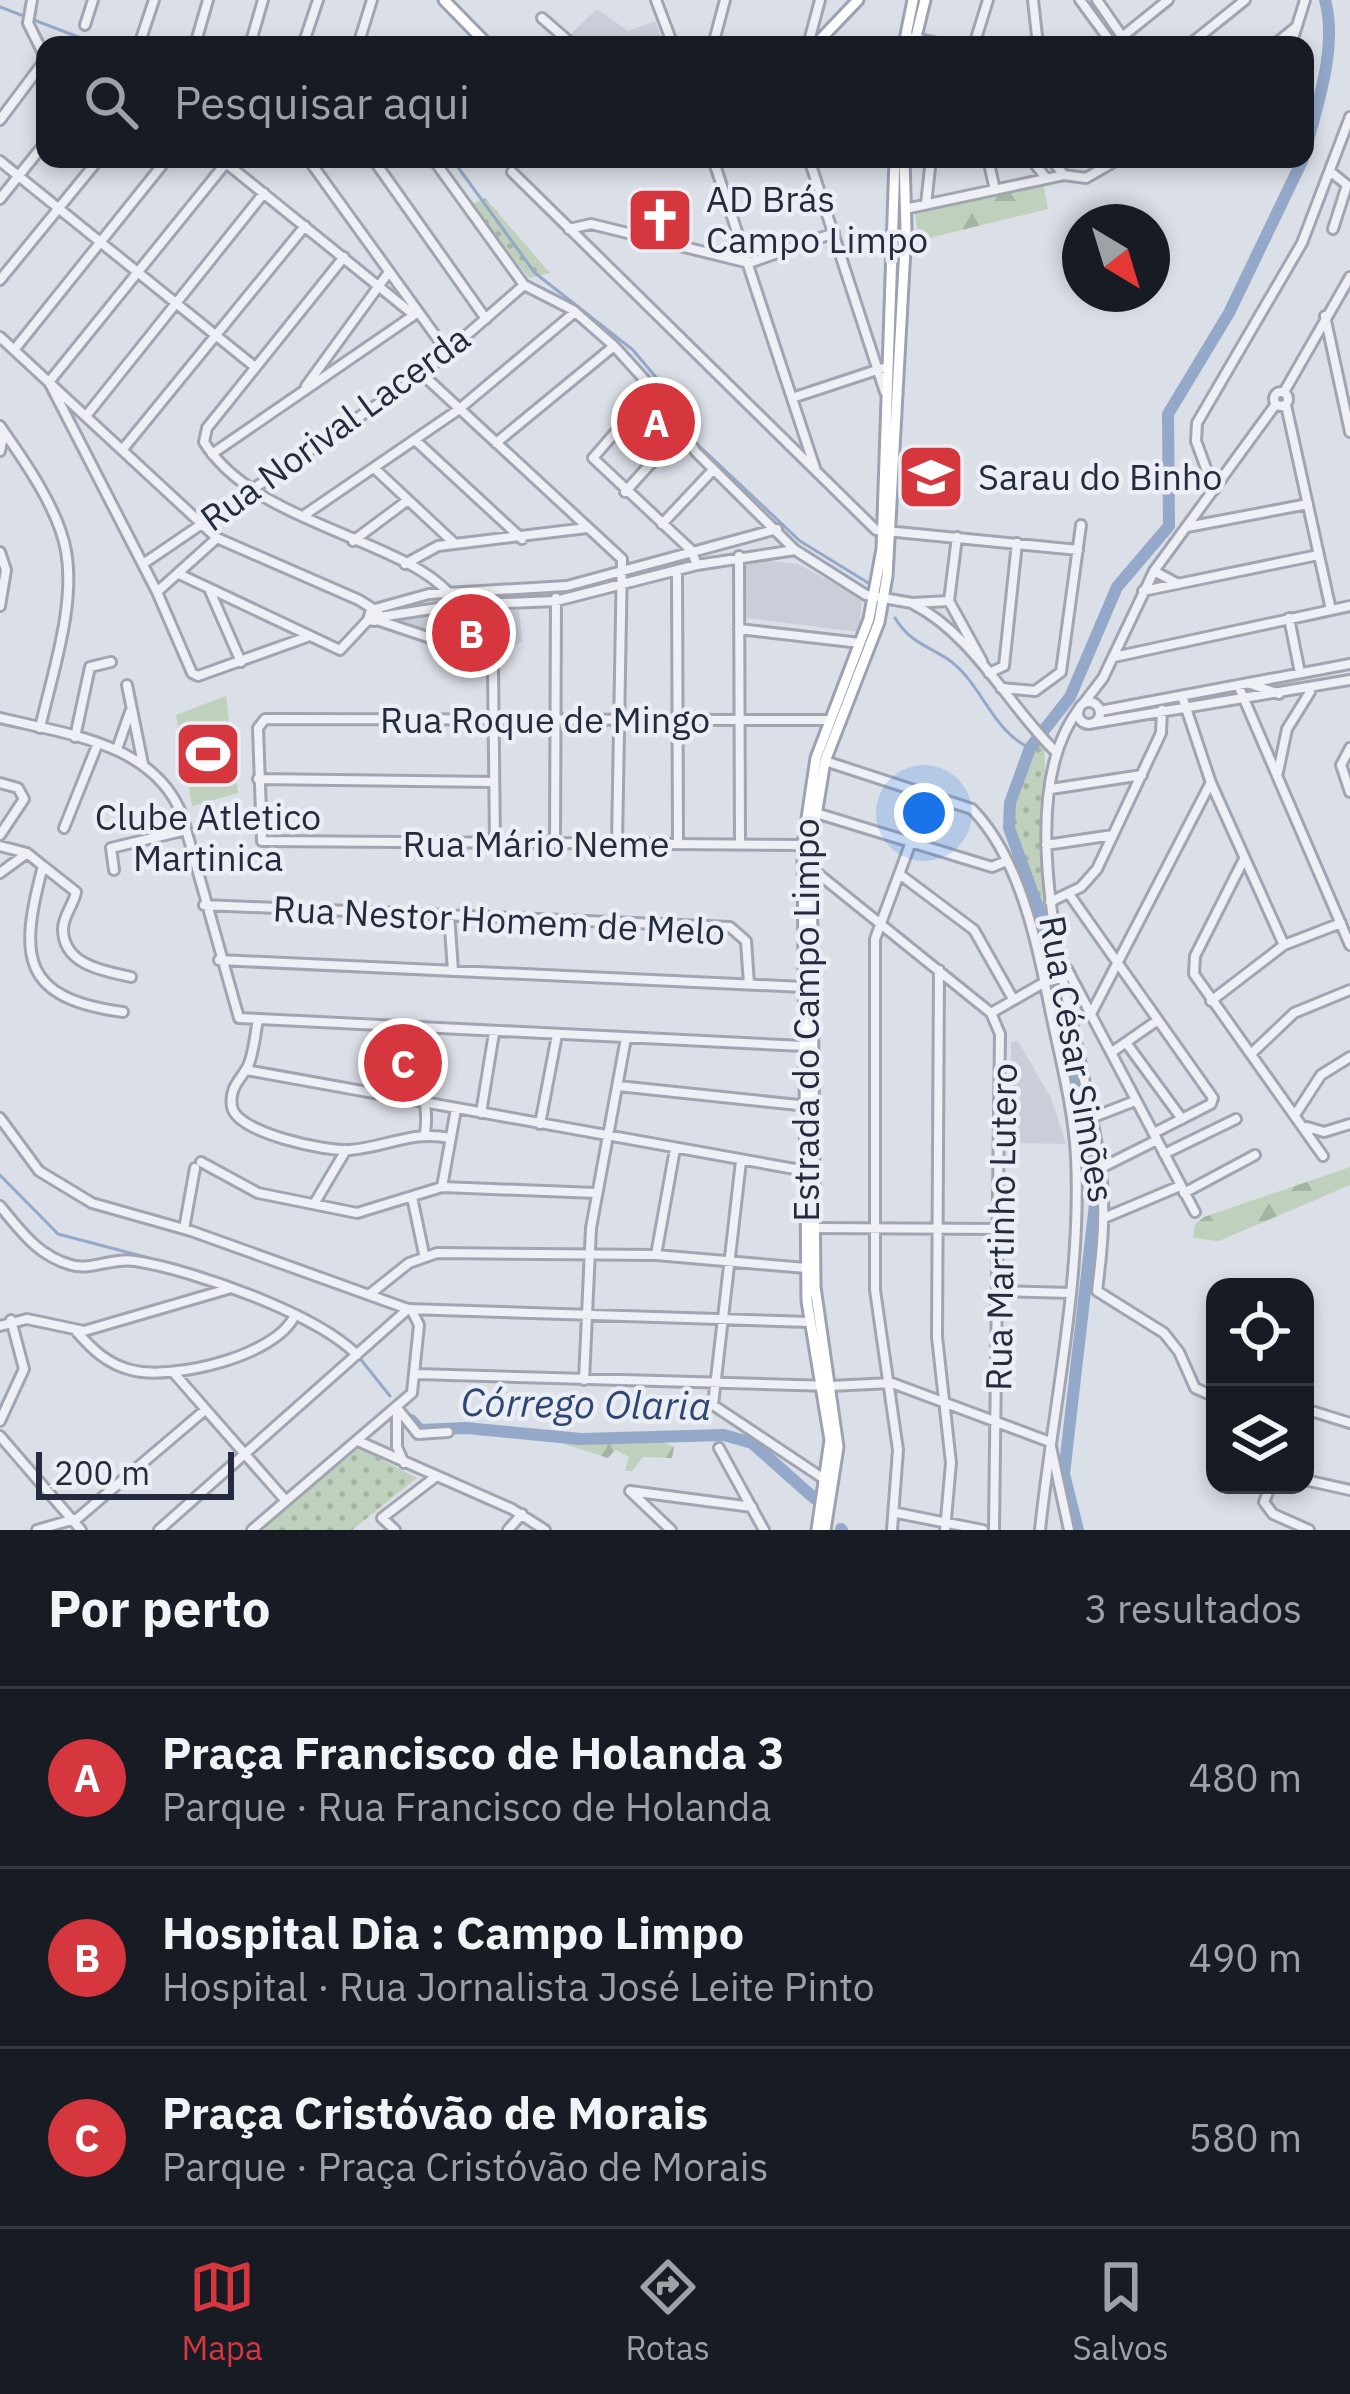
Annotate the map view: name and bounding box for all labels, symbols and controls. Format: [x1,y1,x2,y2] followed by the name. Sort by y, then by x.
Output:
[36,36,1314,168] search box
[78,69,144,135] icon: search
[174,73,470,131] text: Pesquisar aqui
[706,175,928,263] place label: AD Brás Campo Limpo
[625,185,695,255] church icon: AD Brás Campo Limpo
[1062,204,1170,312] north arrow
[191,314,479,541] street label: Rua Norival Lacerda
[617,377,695,467] pin: A
[896,442,966,512] school or university icon: Sarau do Binho
[978,453,1222,500] place label: Sarau do Binho
[432,588,510,678] pin: B
[380,696,710,743] street label: Rua Roque de Mingo
[173,719,243,789] sports icon: Clube Atletico Martinica
[894,783,954,843] your location
[95,793,321,881] place label: Clube Atletico Martinica
[782,818,829,1222] street label: Estrada do Campo Limpo
[403,820,669,867] street label: Rua Mário Neme
[272,884,726,955] street label: Rua Nestor Homem de Melo
[1029,912,1126,1206] street label: Rua César Simões
[364,1018,442,1108] pin: C
[974,1063,1027,1391] street label: Rua Martinho Lutero
[1206,1278,1314,1494] map controls
[1206,1278,1314,1386] button: locate
[460,1376,712,1431] water label: Córrego Olaria
[1206,1386,1314,1494] button: layers
[36,1446,234,1499] scale bar
[54,1451,150,1494] text: 200 m
[48,1575,270,1641] text: Por perto
[1084,1583,1302,1634] text: 3 resultados
[162,1723,784,1781] text: Praça Francisco de Holanda 3
[74,1752,100,1803] text: A
[1189,1752,1302,1803] text: 480 m
[162,1781,771,1832] text: Parque · Rua Francisco de Holanda
[162,1903,744,1961] text: Hospital Dia : Campo Limpo
[74,1932,100,1983] text: B
[1189,1932,1302,1983] text: 490 m
[162,1961,875,2012] text: Hospital · Rua Jornalista José Leite Pinto
[162,2083,708,2141] text: Praça Cristóvão de Morais
[74,2112,100,2163] text: C
[1189,2112,1302,2163] text: 580 m
[162,2141,769,2192] text: Parque · Praça Cristóvão de Morais
[181,2254,263,2369] tab: Mapa
[625,2254,710,2369] tab: Rotas
[1073,2254,1169,2369] tab: Salvos

